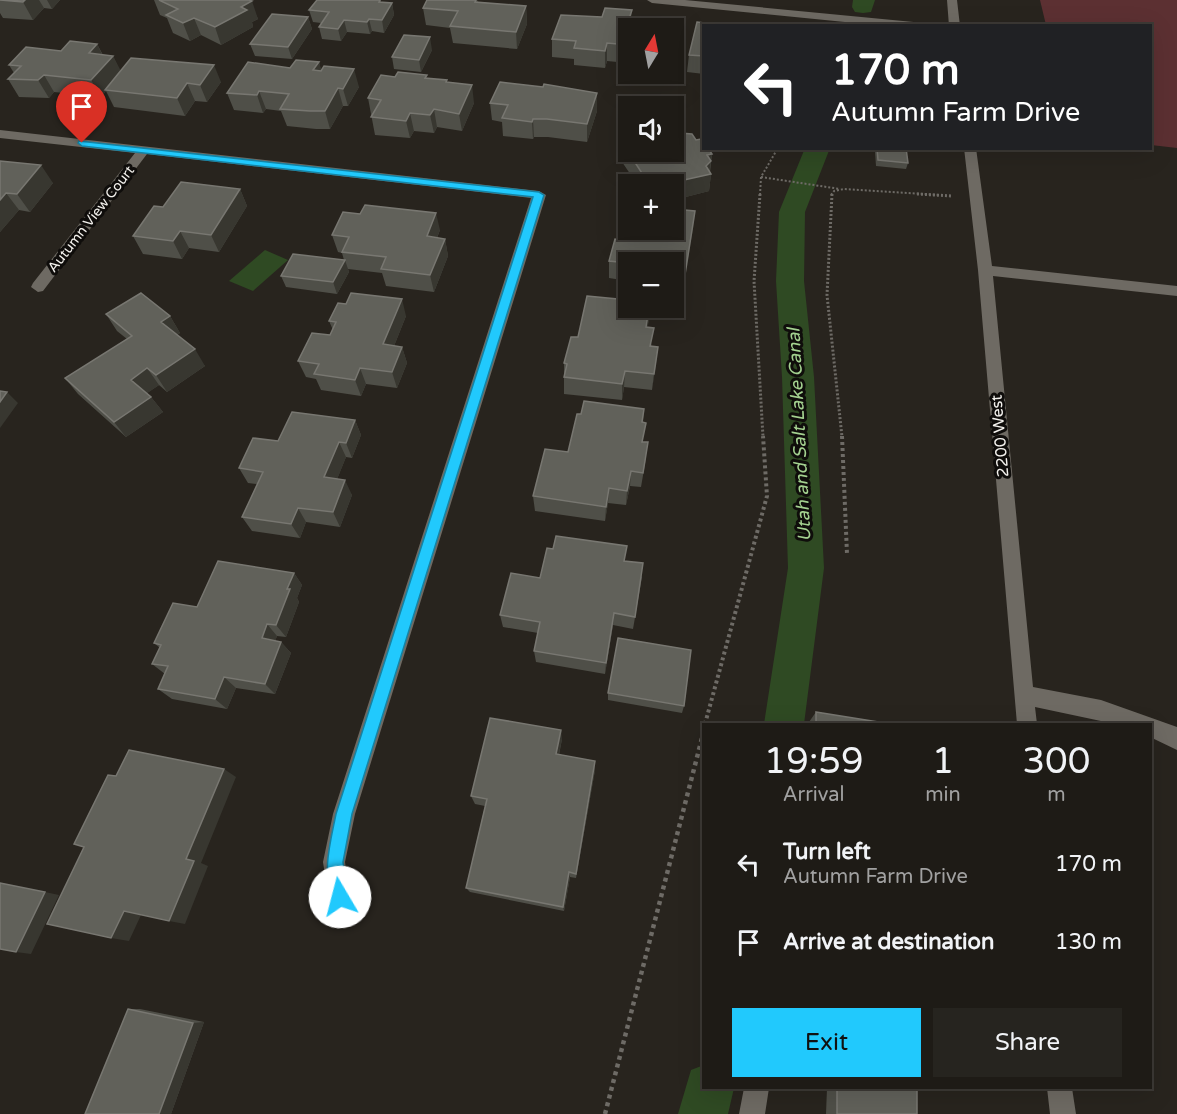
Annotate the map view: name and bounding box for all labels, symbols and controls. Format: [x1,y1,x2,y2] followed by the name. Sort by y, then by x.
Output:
[618,18,684,84] north arrow
[618,18,684,318] map controls
[831,45,960,96] text: 170 m
[732,48,810,126] icon: left
[56,81,107,143] pin
[65,90,98,123] icon: arrive
[618,96,684,162] button: sound
[831,96,1080,129] text: Autumn Farm Drive
[44,162,138,276] street label: Autumn View Court
[618,174,684,240] button: +
[618,252,684,318] button: −
[782,325,816,542] water label: Utah and Salt Lake Canal
[986,394,1014,478] street label: 2200 West
[764,740,864,783] text: 19:59
[932,740,954,783] text: 1
[1022,740,1090,783] text: 300
[783,783,845,807] text: Arrival
[925,783,961,807] text: min
[1047,783,1066,807] text: m
[783,839,871,865] text: Turn left
[732,848,765,881] icon: left
[1055,851,1122,877] text: 170 m
[308,865,372,929] position arrow
[783,865,968,889] text: Autumn Farm Drive
[732,926,765,959] icon: arrive
[783,929,994,955] text: Arrive at destination
[1055,929,1122,955] text: 130 m
[732,1008,921,1077] button: Exit
[933,1008,1122,1077] button: Share

